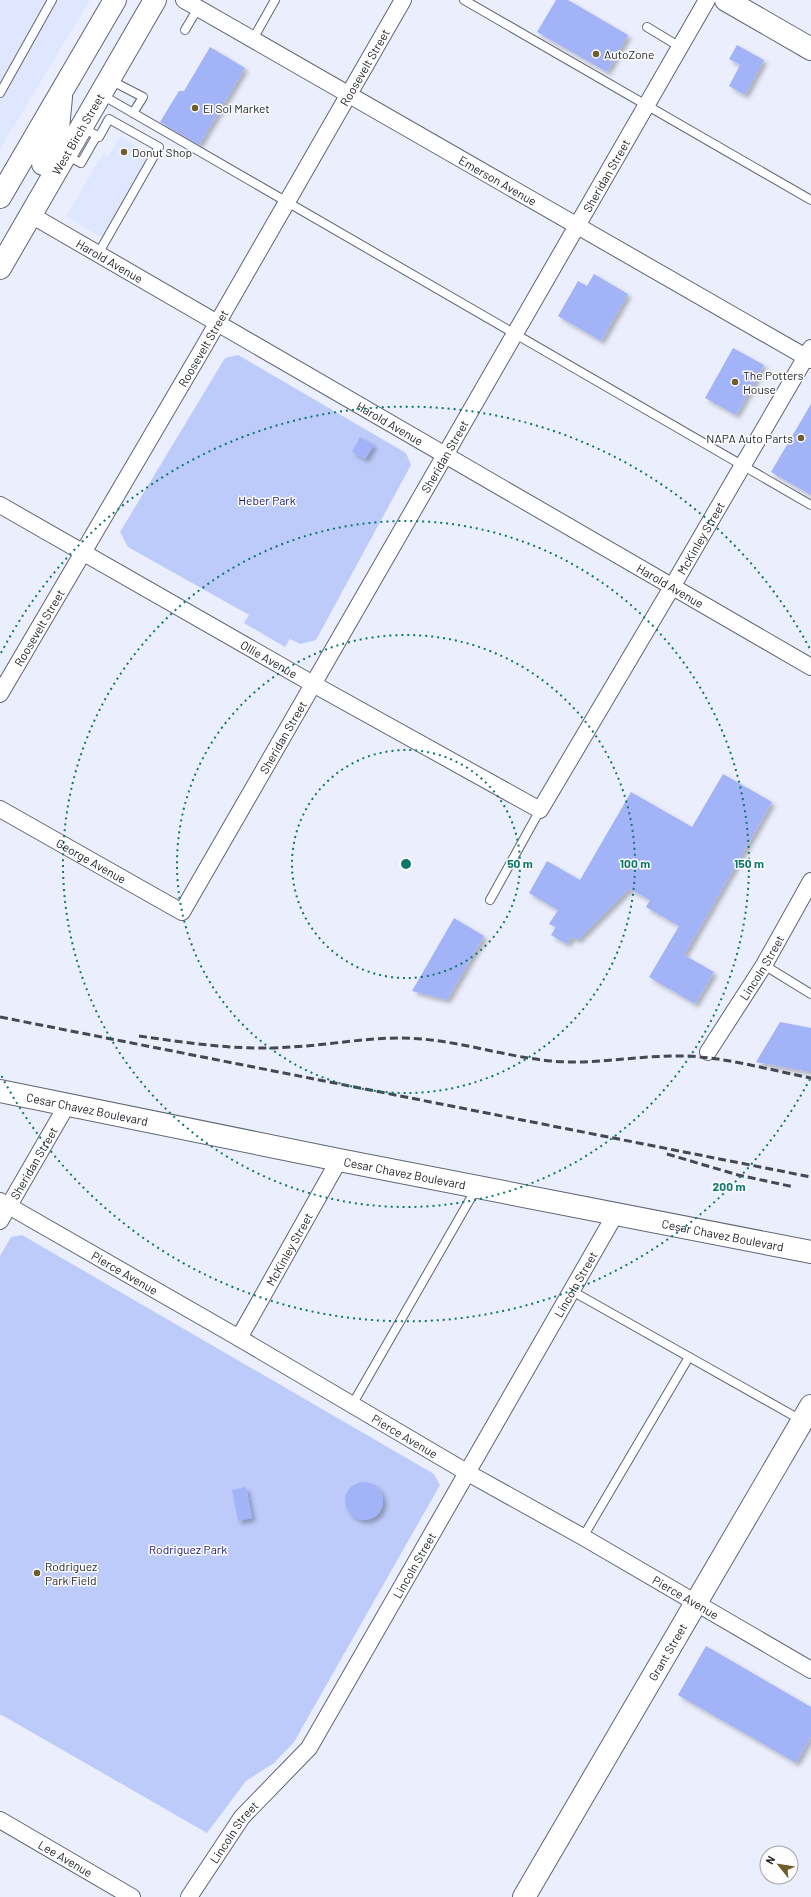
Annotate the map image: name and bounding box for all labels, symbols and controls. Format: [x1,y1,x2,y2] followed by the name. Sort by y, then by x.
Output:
[337,26,392,108] street label: Roosevelt Street
[604,47,654,61] place label: AutoZone
[591,49,601,59] marker: AutoZone
[49,91,107,177] street label: West Birch Street
[203,101,270,115] place label: El Sol Market
[190,103,200,113] marker: El Sol Market
[580,137,632,214] street label: Sheridan Street
[132,145,192,159] place label: Donut Shop
[119,147,129,157] marker: Donut Shop
[457,152,539,208] street label: Emerson Avenue
[74,236,146,285] street label: Harold Avenue
[175,307,231,389] street label: Roosevelt Street
[743,368,804,396] place label: The Potters House
[730,377,740,387] marker: The Potters House
[354,398,426,448] street label: Harold Avenue
[418,417,471,495] street label: Sheridan Street
[706,431,793,445] place label: NAPA Auto Parts
[796,433,806,443] marker: NAPA Auto Parts
[238,493,296,507] park label: Heber Park
[674,499,727,577] street label: McKinley Street
[635,561,706,610] street label: Harold Avenue
[11,587,67,669] street label: Roosevelt Street
[238,637,300,681] street label: Ollie Avenue
[256,698,309,776] street label: Sheridan Street
[54,835,129,886] street label: George Avenue
[507,856,533,870] text: 50 m
[620,856,650,870] text: 100 m
[734,856,764,870] text: 150 m
[399,857,413,871] centre of rings
[736,933,786,1003] street label: Lincoln Street
[25,1090,149,1128] street label: Cesar Chavez Boulevard
[7,1124,60,1202] street label: Sheridan Street
[343,1154,467,1192] street label: Cesar Chavez Boulevard
[713,1179,745,1193] text: 200 m
[263,1210,315,1288] street label: McKinley Street
[661,1216,785,1254] street label: Cesar Chavez Boulevard
[89,1248,161,1297] street label: Pierce Avenue
[551,1249,600,1319] street label: Lincoln Street
[369,1411,440,1461] street label: Pierce Avenue
[390,1530,438,1600] street label: Lincoln Street
[149,1542,227,1556] park label: Rodriguez Park
[45,1559,97,1587] place label: Rodriguez Park Field
[32,1568,42,1578] marker: Rodriguez Park Field
[650,1572,721,1622] street label: Pierce Avenue
[645,1621,689,1683] street label: Grant Street
[207,1798,261,1866] street label: Lincoln Street
[36,1837,95,1880] street label: Lee Avenue
[759,1845,799,1885] north arrow
[762,1853,777,1866] text: N

